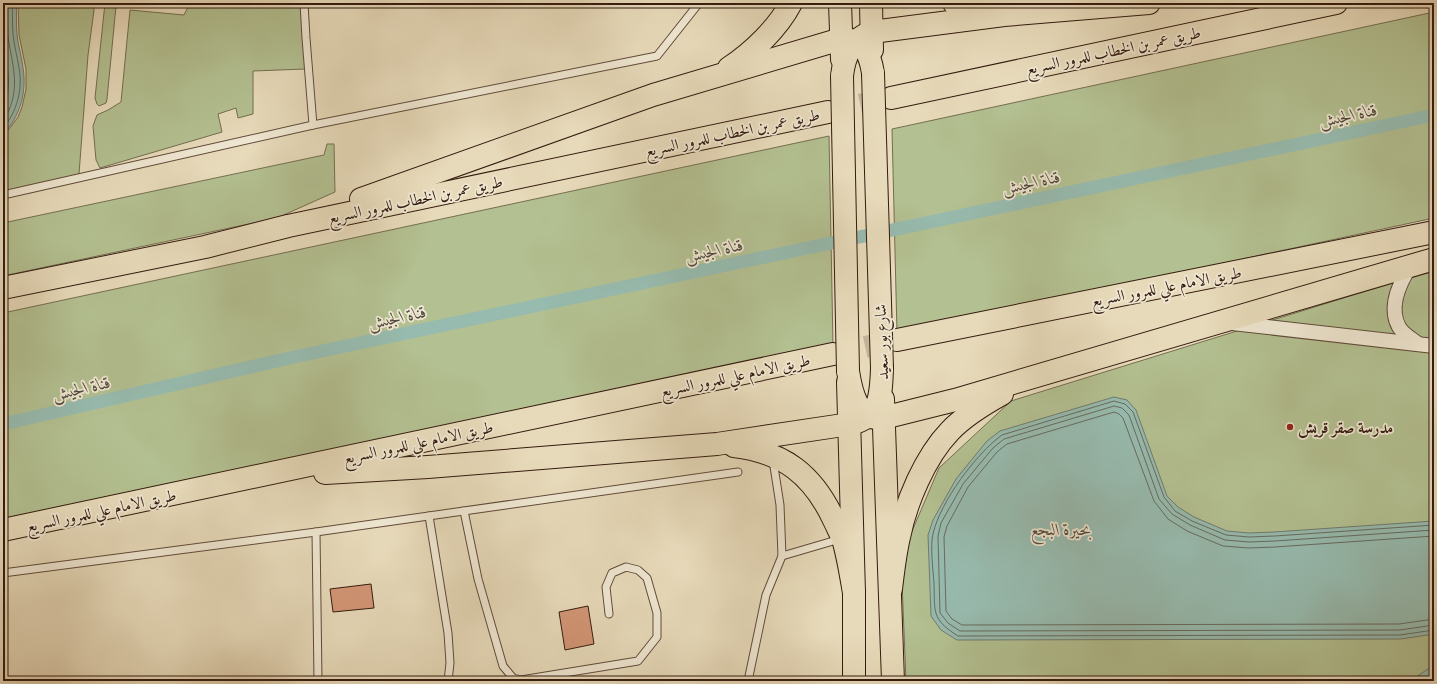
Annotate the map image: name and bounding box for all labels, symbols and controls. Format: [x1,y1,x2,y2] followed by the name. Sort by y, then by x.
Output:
[1024,23,1204,84] street label: طريق عمر بن الخطاب للمرور السريع
[1317,99,1380,135] water label: قناة الجيش
[643,105,823,166] street label: طريق عمر بن الخطاب للمرور السريع
[1000,166,1063,202] water label: قناة الجيش
[326,172,506,233] street label: طريق عمر بن الخطاب للمرور السريع
[683,234,746,270] water label: قناة الجيش
[1089,263,1244,316] street label: طريق الامام علي للمرور السريع
[366,301,429,337] water label: قناة الجيش
[871,304,896,380] street label: شارع بور سعيد
[658,350,813,407] street label: طريق الامام علي للمرور السريع
[50,372,113,408] water label: قناة الجيش
[341,417,496,474] street label: طريق الامام علي للمرور السريع
[1298,418,1393,441] place label: مدرسة صقر قريش
[1285,422,1295,432] marker: مدرسة صقر قريش
[24,485,179,542] street label: طريق الامام علي للمرور السريع
[1030,519,1092,545] water label: بحيرة البجع

